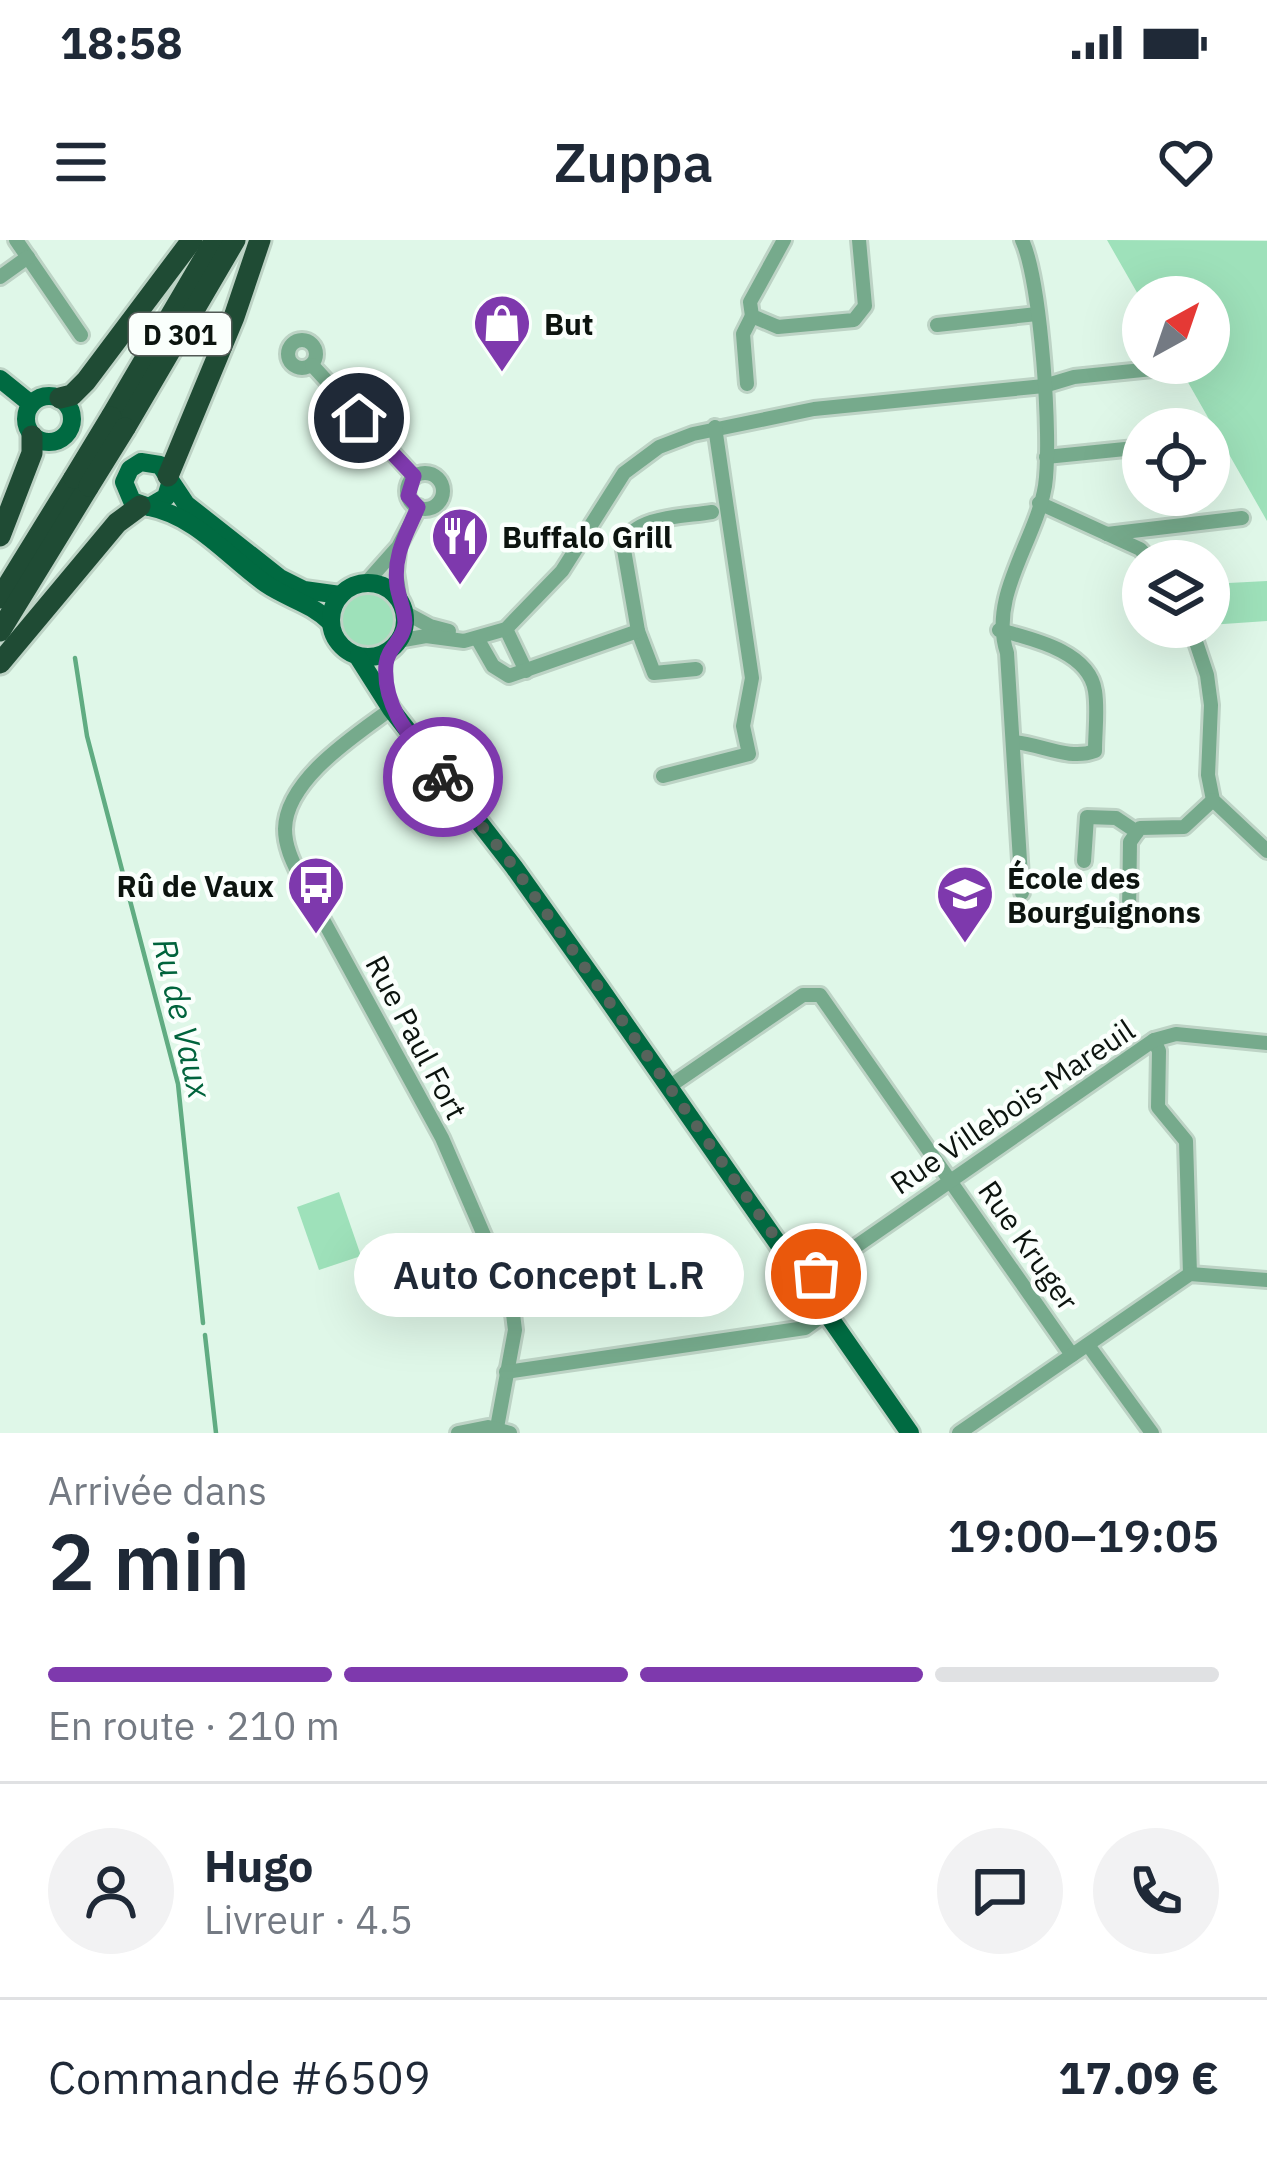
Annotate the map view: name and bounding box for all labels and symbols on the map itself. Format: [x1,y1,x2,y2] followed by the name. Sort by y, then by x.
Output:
[1122,276,1230,384] north arrow
[471,292,533,374] shop icon: But
[544,304,593,343] place label: But
[129,313,231,355] road number: D 301
[308,367,410,469] pin
[429,505,491,587] restaurant icon: Buffalo Grill
[502,517,672,556] place label: Buffalo Grill
[383,717,503,837] courier
[285,854,347,936] bus stop icon: Rû de Vaux
[1007,858,1201,931] place label: École des Bourguignons
[934,863,996,945] school or university icon: École des Bourguignons
[117,866,274,905] place label: Rû de Vaux
[144,934,223,1104] water label: Ru de Vaux
[357,948,477,1126] street label: Rue Paul Fort
[882,1010,1142,1202] street label: Rue Villebois-Mareuil
[970,1173,1088,1317] street label: Rue Kruger
[765,1223,867,1325] pin
[354,1232,744,1316] callout: Auto Concept L.R

